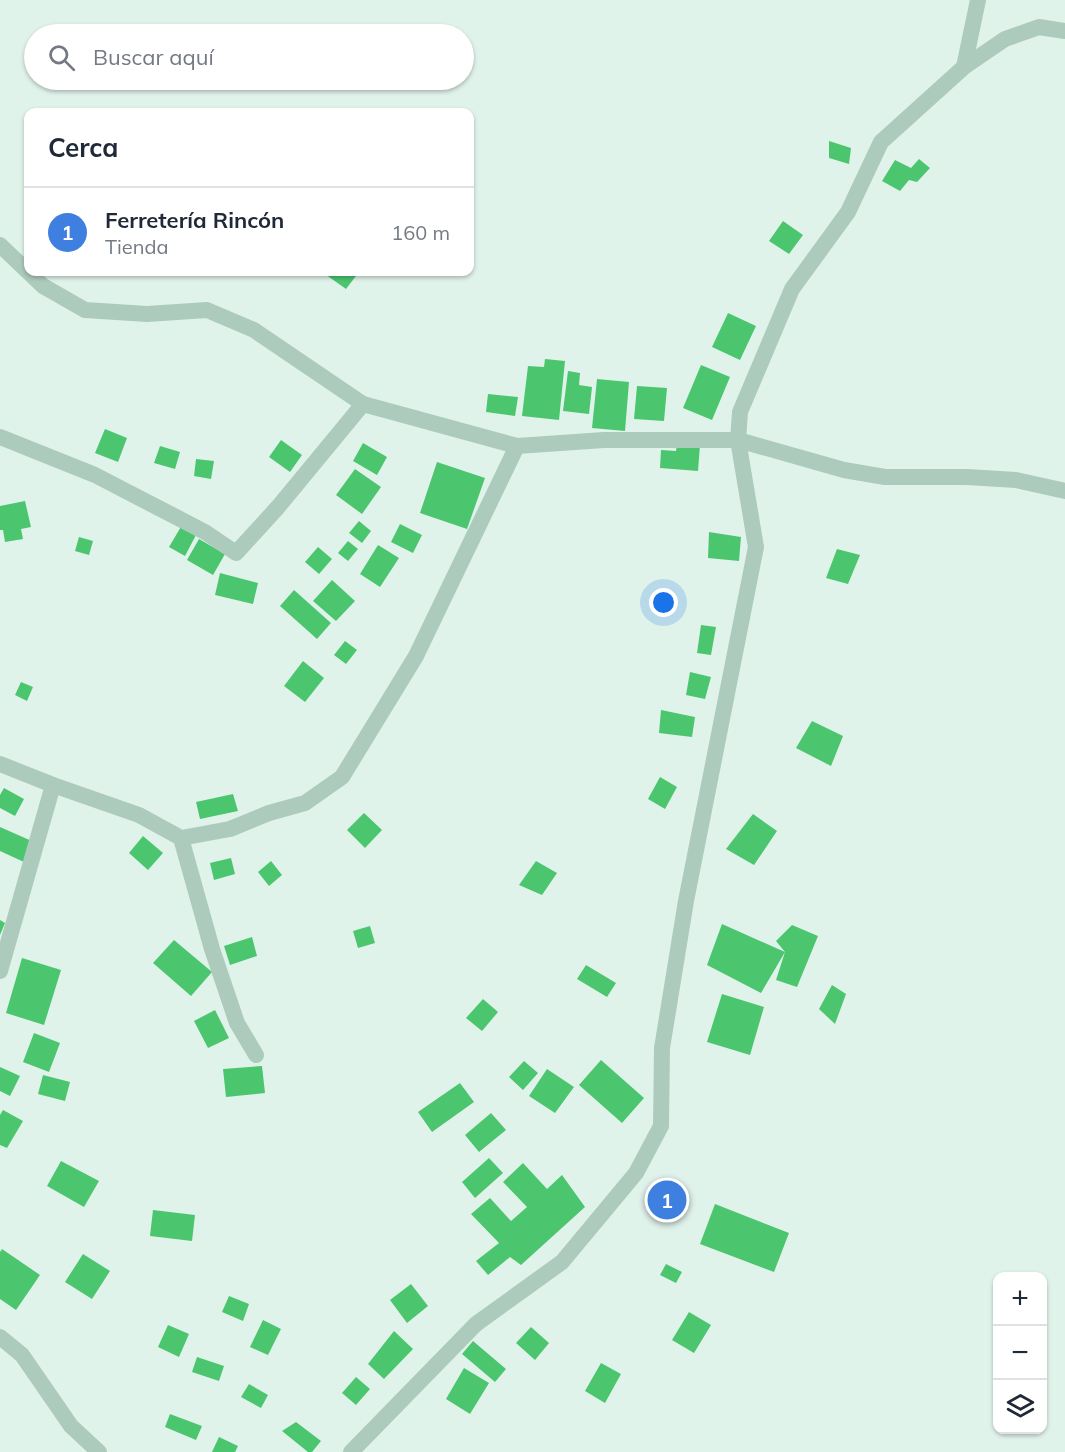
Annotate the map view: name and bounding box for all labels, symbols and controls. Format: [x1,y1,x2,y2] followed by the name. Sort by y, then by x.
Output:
[24,24,474,90] search box
[45,41,78,74] icon: search
[93,43,214,71] text: Buscar aquí
[48,131,118,164] text: Cerca
[105,206,284,234] text: Ferretería Rincón
[62,220,74,245] text: 1
[391,220,450,245] text: 160 m
[105,234,168,259] text: Tienda
[649,588,678,617] your location
[648,1178,686,1222] pin: 1
[993,1272,1047,1434] map controls
[993,1272,1047,1326] button: +
[993,1326,1047,1380] button: −
[993,1380,1047,1434] button: layers

